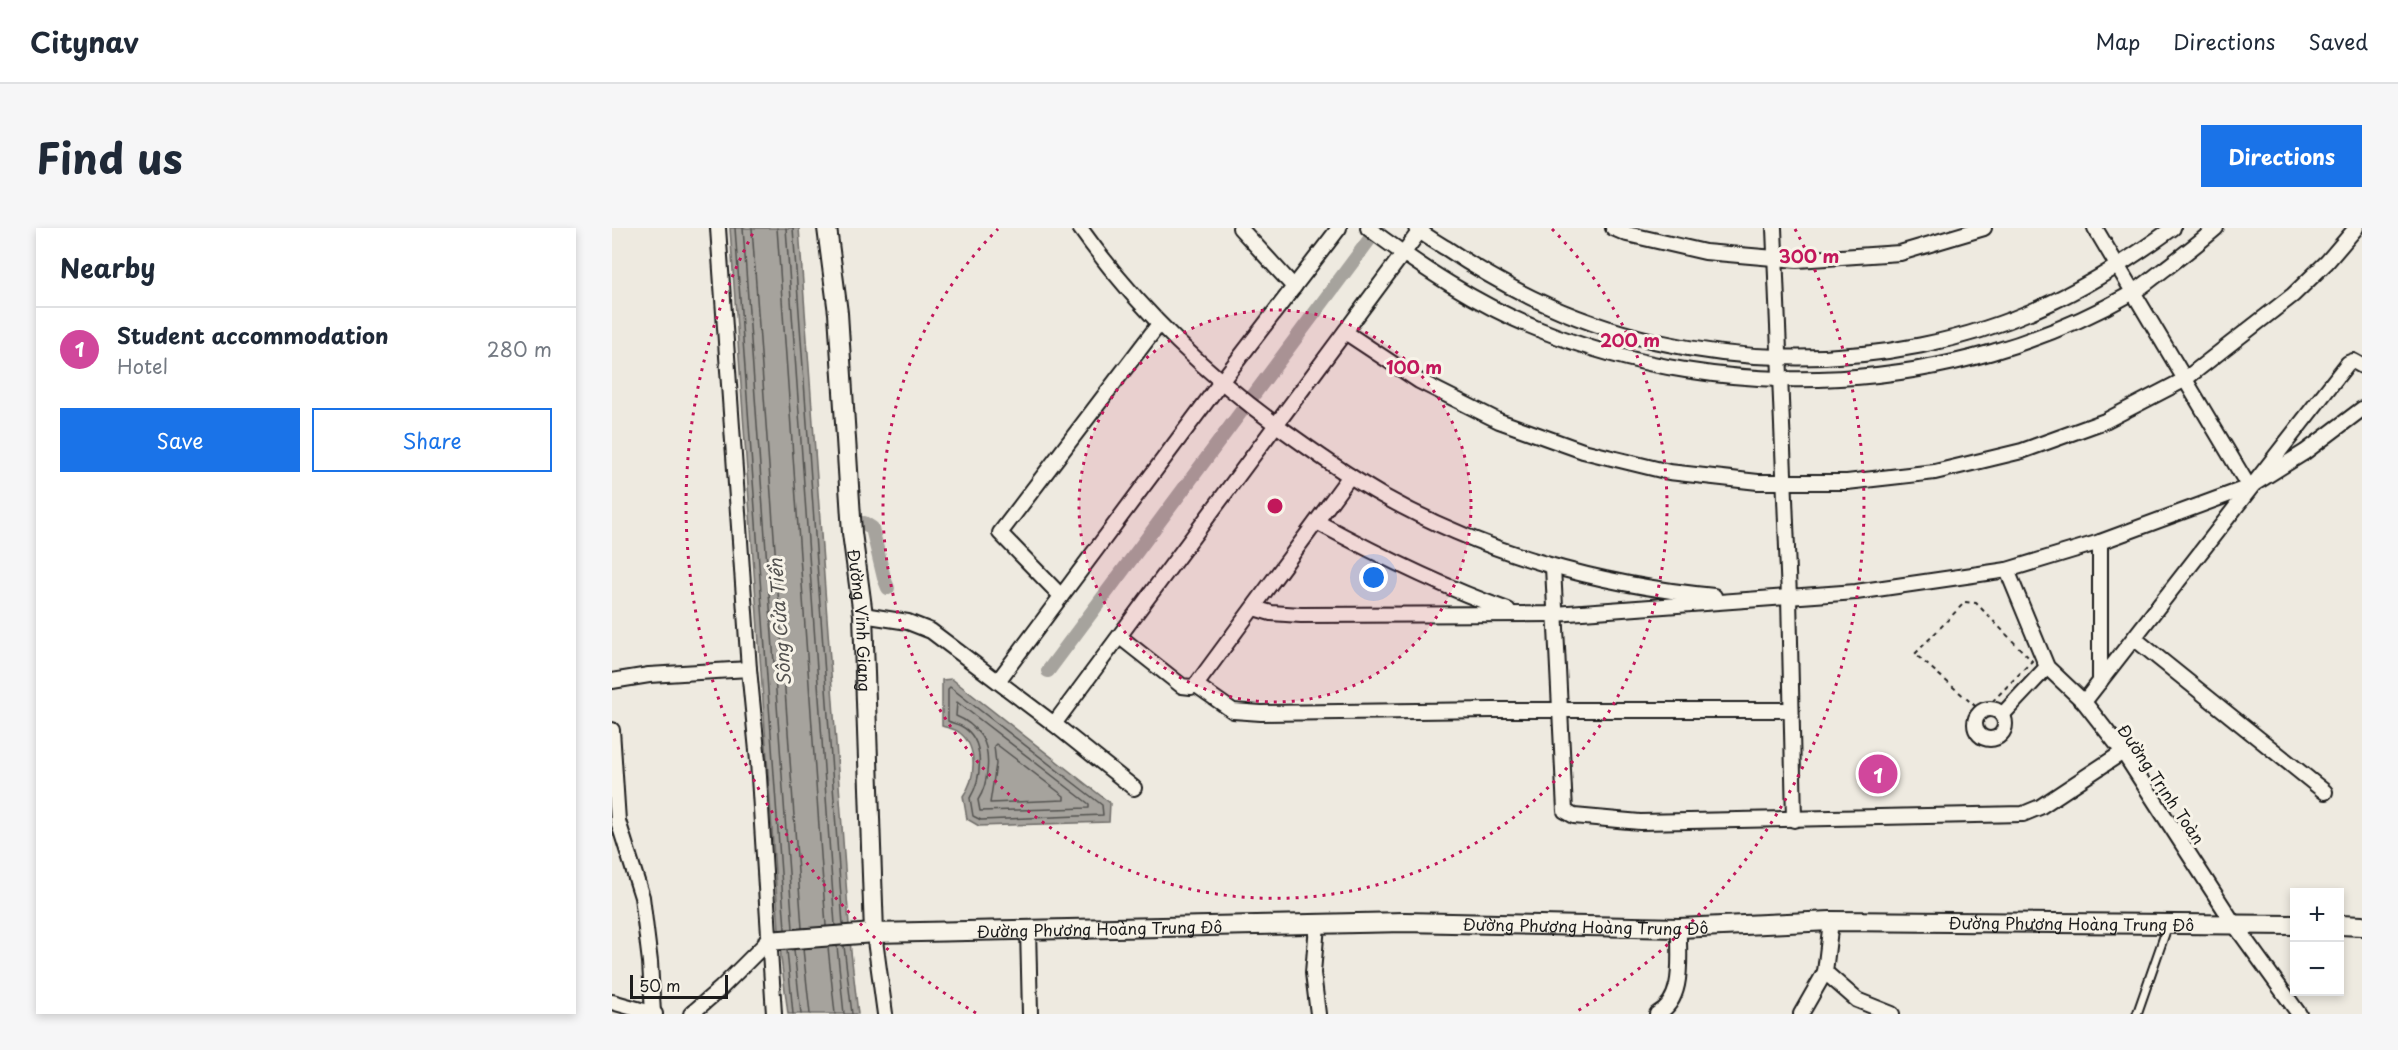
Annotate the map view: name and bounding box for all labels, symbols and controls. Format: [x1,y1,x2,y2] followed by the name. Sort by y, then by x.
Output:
[30,20,139,63] text: Citynav
[2095,25,2140,57] text: Map
[2173,25,2275,57] text: Directions
[2308,25,2368,57] text: Saved
[36,125,183,188] text: Find us
[2201,125,2362,187] button: Directions
[1779,242,1839,269] text: 300 m
[60,248,155,287] text: Nearby
[117,318,389,351] text: Student accommodation
[1600,326,1660,353] text: 200 m
[75,334,84,364] text: 1
[487,334,552,364] text: 280 m
[117,351,168,381] text: Hotel
[1386,353,1442,380] text: 100 m
[60,408,300,472] button: Save
[312,408,552,472] button: Share
[1265,496,1285,516] centre of rings
[842,547,878,692] street label: Đường Vĩnh Giang
[761,557,797,687] water label: Sông Cửa Tiền
[1359,563,1388,592] your location
[2113,719,2211,849] street label: Đường Trịnh Toàn
[1858,752,1898,796] pin: 1
[2290,888,2344,996] map controls
[2290,888,2344,942] button: +
[1948,910,2194,936] street label: Đường Phượng Hoàng Trung Đô
[1463,911,1709,940] street label: Đường Phượng Hoàng Trung Đô
[977,914,1223,943] street label: Đường Phượng Hoàng Trung Đô
[2290,942,2344,996] button: −
[630,972,728,1000] scale bar
[639,973,680,997] text: 50 m

